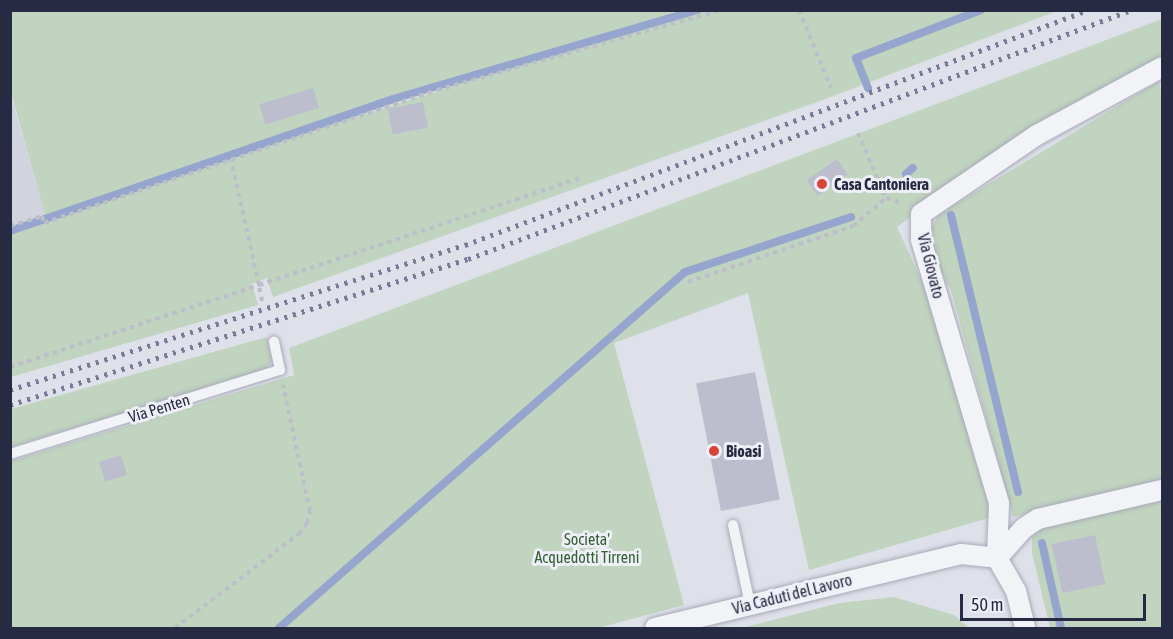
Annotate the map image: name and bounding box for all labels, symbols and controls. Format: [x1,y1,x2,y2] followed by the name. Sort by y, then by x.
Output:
[834,174,929,194] place label: Casa Cantoniera
[815,177,829,191] marker: Casa Cantoniera
[914,231,948,301] street label: Via Giovato
[126,390,192,426] street label: Via Penten
[726,441,762,461] place label: Bioasi
[707,444,721,458] marker: Bioasi
[535,529,639,567] park label: Societa' Acquedotti Tirreni
[730,570,854,618] street label: Via Caduti del Lavoro
[963,582,1149,620] scale bar
[971,594,1003,615] text: 50 m

